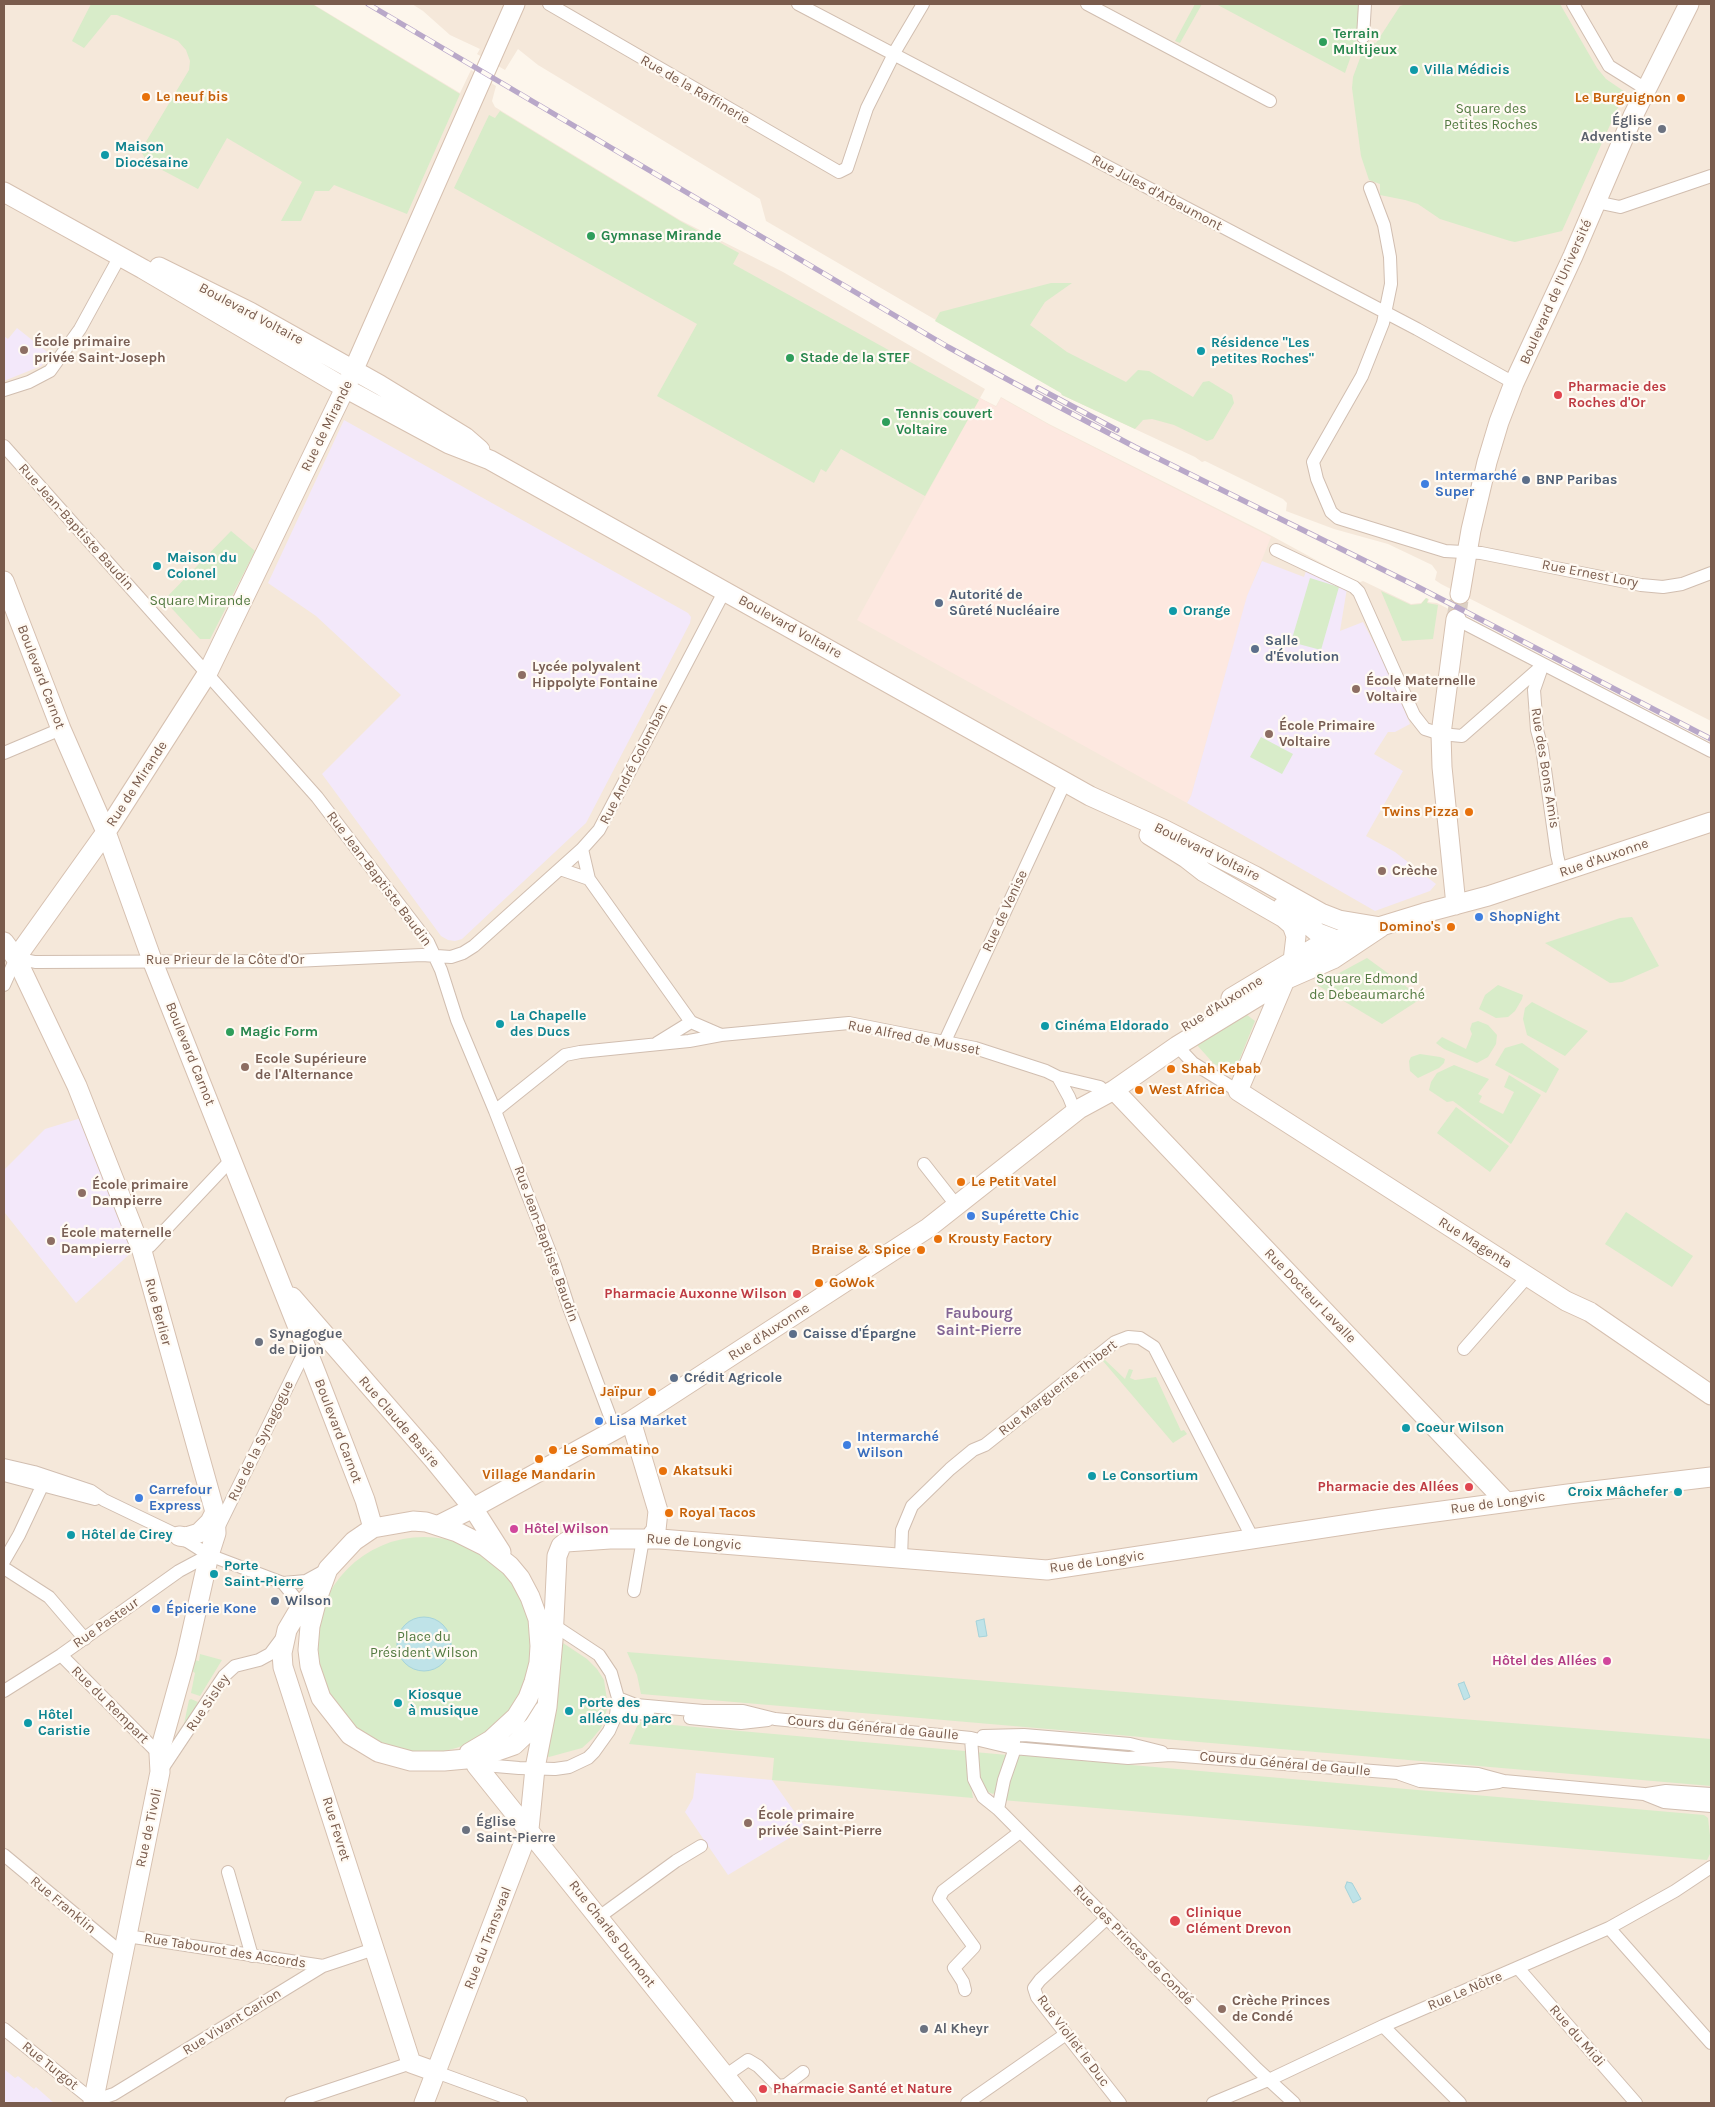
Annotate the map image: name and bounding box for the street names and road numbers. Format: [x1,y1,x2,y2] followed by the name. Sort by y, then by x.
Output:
[637,52,753,128] street label: Rue de la Raffinerie
[1089,151,1225,235] street label: Rue Jules d'Arbaumont
[1516,217,1596,367] street label: Boulevard de l'Université
[196,279,306,349] street label: Boulevard Voltaire
[298,378,356,474] street label: Rue de Mirande
[15,460,137,594] street label: Rue Jean-Baptiste Baudin
[1540,556,1640,592] street label: Rue Ernest Lory
[735,592,845,662] street label: Boulevard Voltaire
[13,623,69,731] street label: Boulevard Carnot
[596,701,672,827] street label: Rue André Colomban
[1527,706,1563,830] street label: Rue des Bons Amis
[103,738,171,830] street label: Rue de Mirande
[323,808,435,950] street label: Rue Jean-Baptiste Baudin
[1151,819,1263,885] street label: Boulevard Voltaire
[1557,835,1651,881] street label: Rue d'Auxonne
[979,868,1031,954] street label: Rue de Venise
[146,952,304,968] street label: Rue Prieur de la Côte d'Or
[1178,972,1266,1036] street label: Rue d'Auxonne
[162,1000,218,1108] street label: Boulevard Carnot
[846,1017,982,1059] street label: Rue Alfred de Musset
[510,1164,582,1324] street label: Rue Jean-Baptiste Baudin
[1435,1214,1515,1272] street label: Rue Magenta
[1261,1245,1359,1347] street label: Rue Docteur Lavalle
[141,1277,175,1347] street label: Rue Berlier
[725,1300,813,1364] street label: Rue d'Auxonne
[995,1336,1121,1440] street label: Rue Marguerite Thibert
[355,1373,443,1471] street label: Rue Claude Basire
[310,1377,366,1485] street label: Boulevard Carnot
[225,1378,297,1504] street label: Rue de la Synagogue
[1450,1488,1546,1518] street label: Rue de Longvic
[646,1530,742,1554] street label: Rue de Longvic
[1049,1547,1145,1577] street label: Rue de Longvic
[70,1594,142,1652] street label: Rue Pasteur
[68,1663,152,1747] street label: Rue du Rempart
[183,1671,233,1735] street label: Rue Sisley
[787,1712,959,1744] street label: Cours du Général de Gaulle
[1199,1748,1371,1780] street label: Cours du Général de Gaulle
[132,1787,166,1869] street label: Rue de Tivoli
[318,1795,354,1863] street label: Rue Fevret
[27,1873,99,1937] street label: Rue Franklin
[565,1877,659,1991] street label: Rue Charles Dumont
[1069,1881,1197,2009] street label: Rue des Princes de Condé
[461,1884,515,1992] street label: Rue du Transvaal
[143,1930,307,1972] street label: Rue Tabourot des Accords
[1425,1968,1505,2014] street label: Rue Le Nôtre
[180,1985,284,2059] street label: Rue Vivant Carion
[1033,1992,1113,2090] street label: Rue Viollet le Duc
[1546,2002,1608,2070] street label: Rue du Midi
[18,2038,82,2094] street label: Rue Turgot

